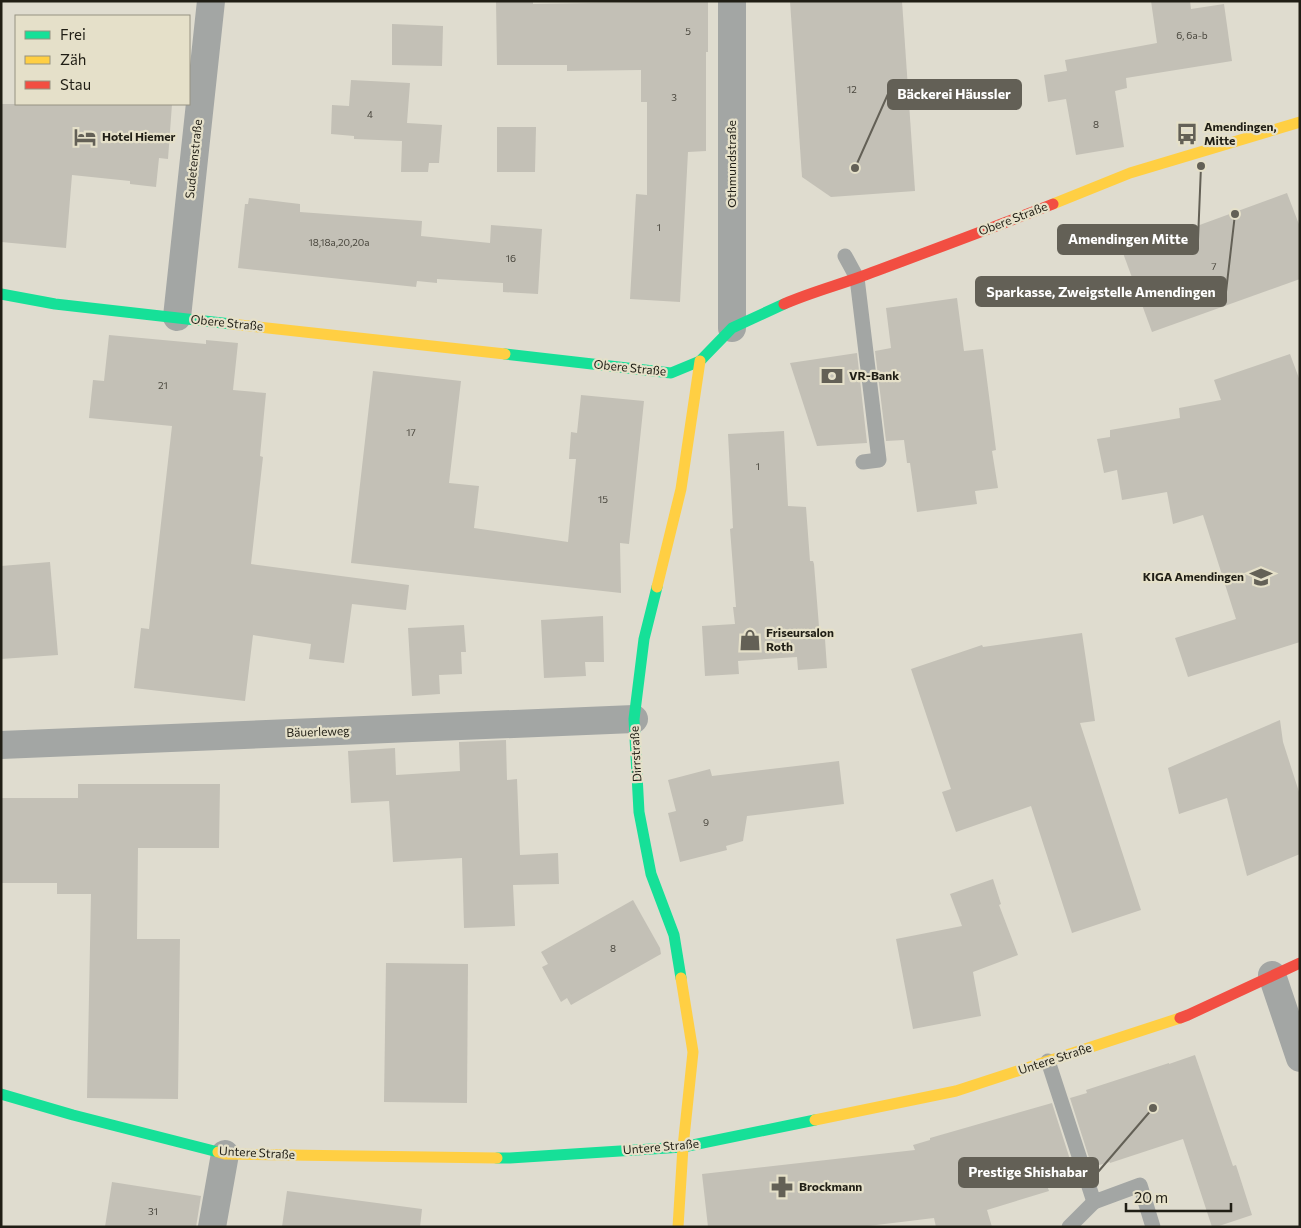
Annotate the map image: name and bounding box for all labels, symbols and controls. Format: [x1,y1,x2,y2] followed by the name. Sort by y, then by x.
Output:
[15,15,190,105] legend
[60,25,86,43] text: Frei
[685,25,691,37] house number: 5
[1176,29,1208,41] house number: 6, 6a-b
[60,50,86,68] text: Zäh
[60,75,91,93] text: Stau
[888,80,1021,109] callout: Bäckerei Häussler
[847,83,857,95] house number: 12
[897,85,1011,102] text: Bäckerei Häussler
[671,91,677,103] house number: 3
[367,108,373,120] house number: 4
[182,118,204,199] street label: Sudetenstraße
[1093,118,1099,130] house number: 8
[1204,119,1276,147] place label: Amendingen, Mitte
[724,120,738,208] street label: Othmundstraße
[1174,121,1200,147] bus stop icon: Amendingen, Mitte
[72,124,98,150] hotel icon: Hotel Hiemer
[102,129,175,143] place label: Hotel Hiemer
[976,198,1049,238] street label: Obere Straße
[657,221,661,233] house number: 1
[1058,225,1198,254] callout: Amendingen Mitte
[1068,230,1188,247] text: Amendingen Mitte
[308,236,370,248] house number: 18,18a,20,20a
[506,252,516,264] house number: 16
[1211,260,1217,272] house number: 7
[976,277,1226,306] callout: Sparkasse, Zweigstelle Amendingen
[986,283,1216,300] text: Sparkasse, Zweigstelle Amendingen
[190,311,264,333] street label: Obere Straße
[593,356,667,378] street label: Obere Straße
[819,363,845,389] bank icon: VR-Bank
[849,368,899,382] place label: VR-Bank
[158,379,168,391] house number: 21
[406,426,416,438] house number: 17
[756,460,760,472] house number: 1
[598,493,608,505] house number: 15
[1248,564,1274,590] school or university icon: KIGA Amendingen
[1143,569,1244,583] place label: KIGA Amendingen
[766,625,834,653] place label: Friseursalon Roth
[737,627,763,653] shop icon: Friseursalon Roth
[286,723,350,739] street label: Bäuerleweg
[627,726,643,782] street label: Dirrstraße
[703,816,709,828] house number: 9
[610,942,616,954] house number: 8
[1016,1040,1093,1077] street label: Untere Straße
[622,1136,700,1156] street label: Untere Straße
[219,1143,296,1161] street label: Untere Straße
[959,1158,1098,1187] callout: Prestige Shishabar
[968,1163,1088,1180] text: Prestige Shishabar
[769,1174,795,1200] pharmacy icon: Brockmann
[799,1179,862,1193] place label: Brockmann
[1126,1180,1231,1212] scale bar
[1134,1188,1168,1206] text: 20 m
[148,1205,158,1217] house number: 31

